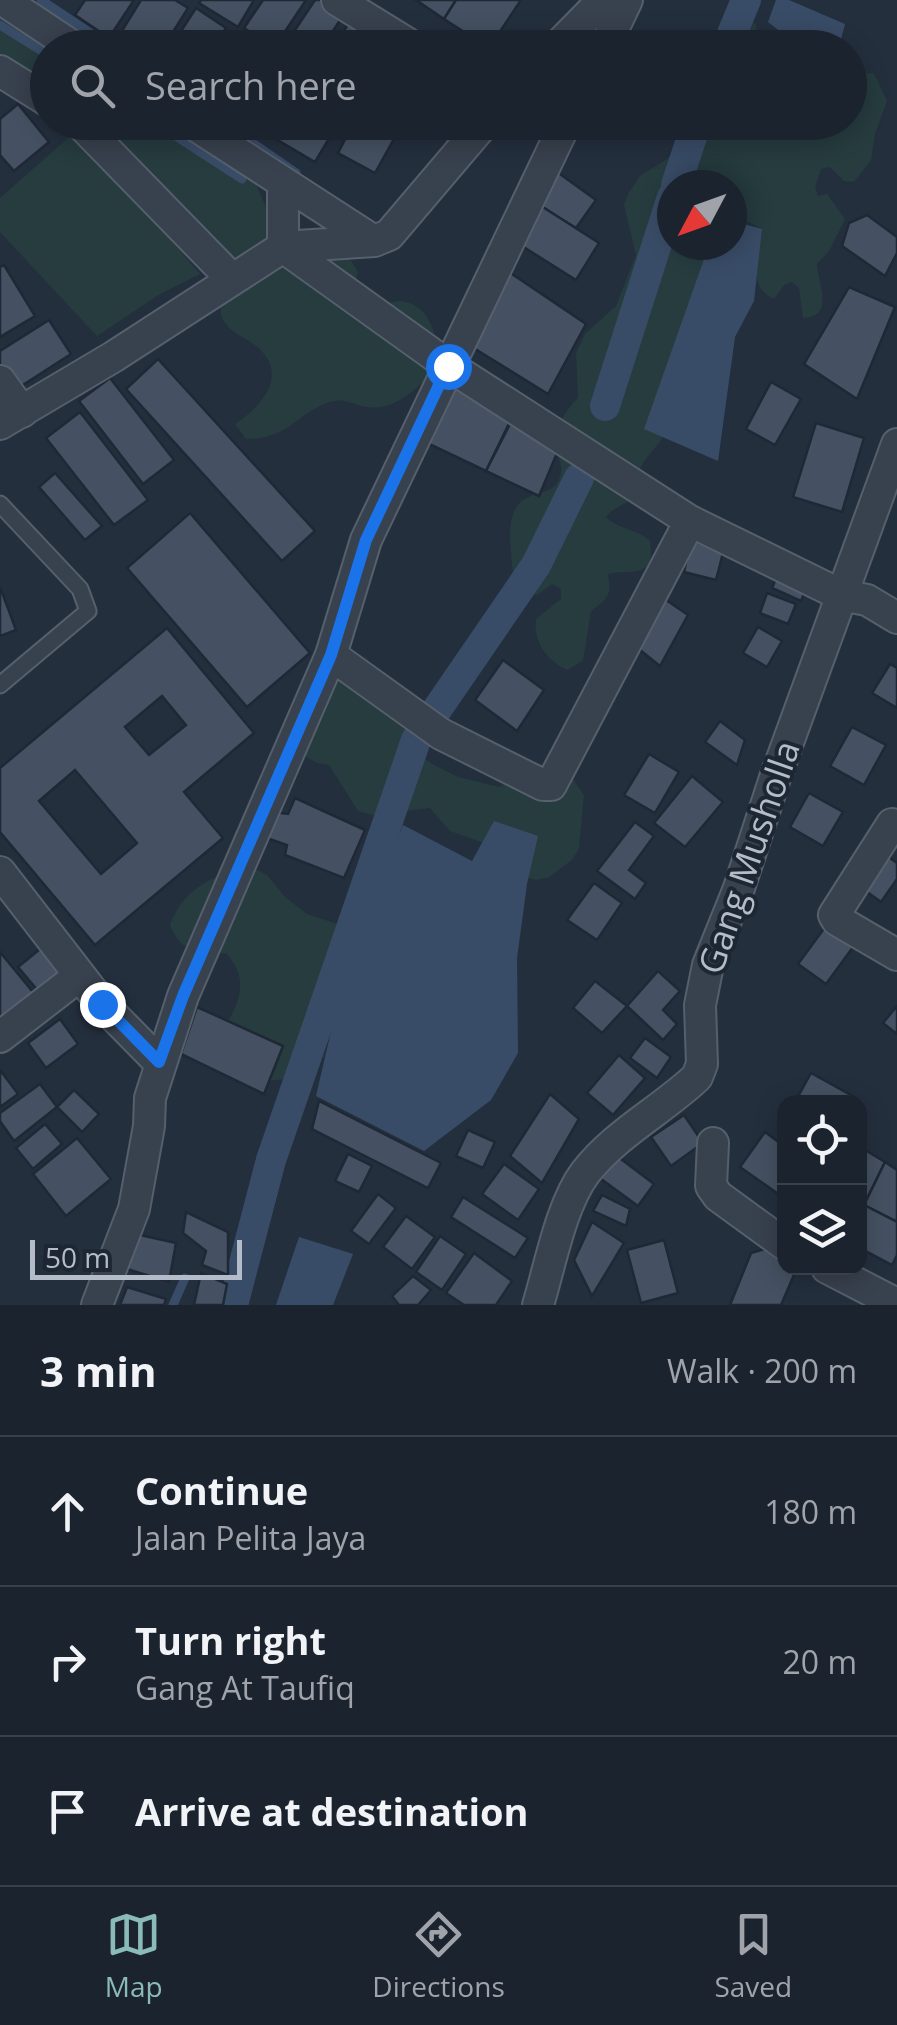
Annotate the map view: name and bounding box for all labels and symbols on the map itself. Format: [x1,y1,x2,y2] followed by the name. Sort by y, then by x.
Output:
[657,170,747,260] north arrow
[426,344,472,390] route start
[686,734,810,980] street label: Gang Musholla
[80,982,126,1028] route end
[30,1235,242,1280] scale bar

